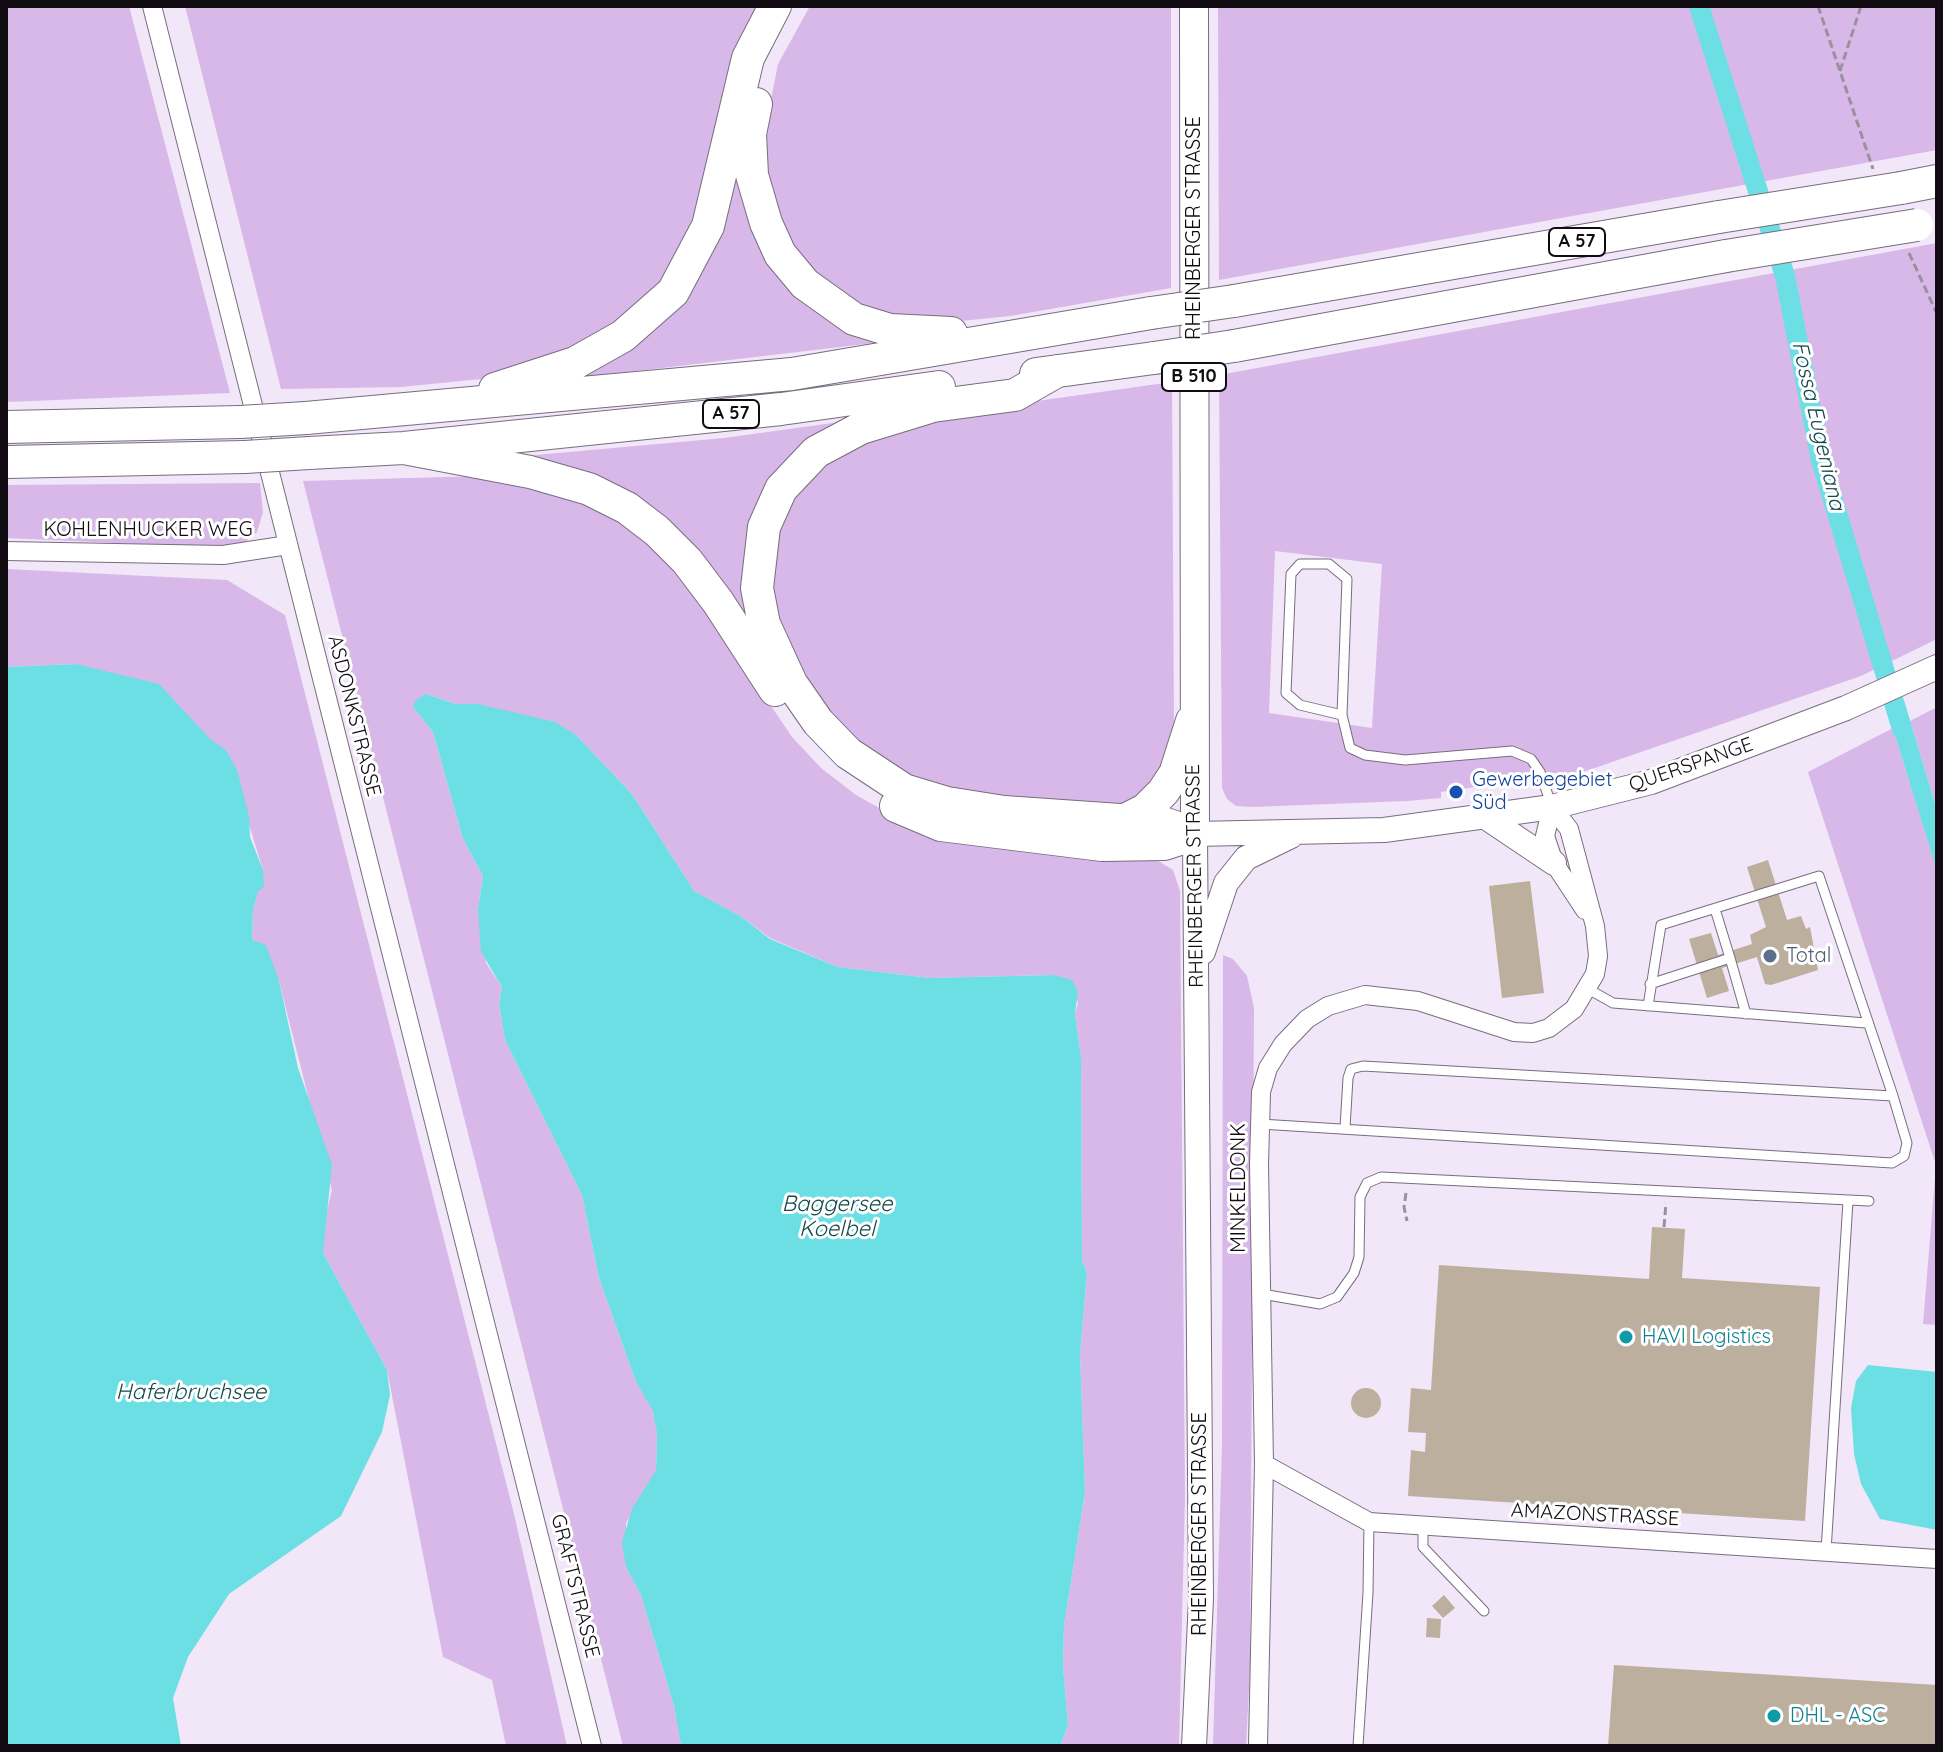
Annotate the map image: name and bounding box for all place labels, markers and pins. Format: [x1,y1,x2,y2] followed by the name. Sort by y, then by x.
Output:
[1472,768,1612,815] place label: Gewerbegebiet Süd
[1447,783,1465,801] marker: Gewerbegebiet Süd
[1786,944,1831,968] place label: Total
[1761,947,1779,965] marker: Total
[1642,1325,1771,1349] place label: HAVI Logistics
[1617,1328,1635,1346] marker: HAVI Logistics
[1790,1704,1885,1728] place label: DHL - ASC
[1765,1707,1783,1725] marker: DHL - ASC

